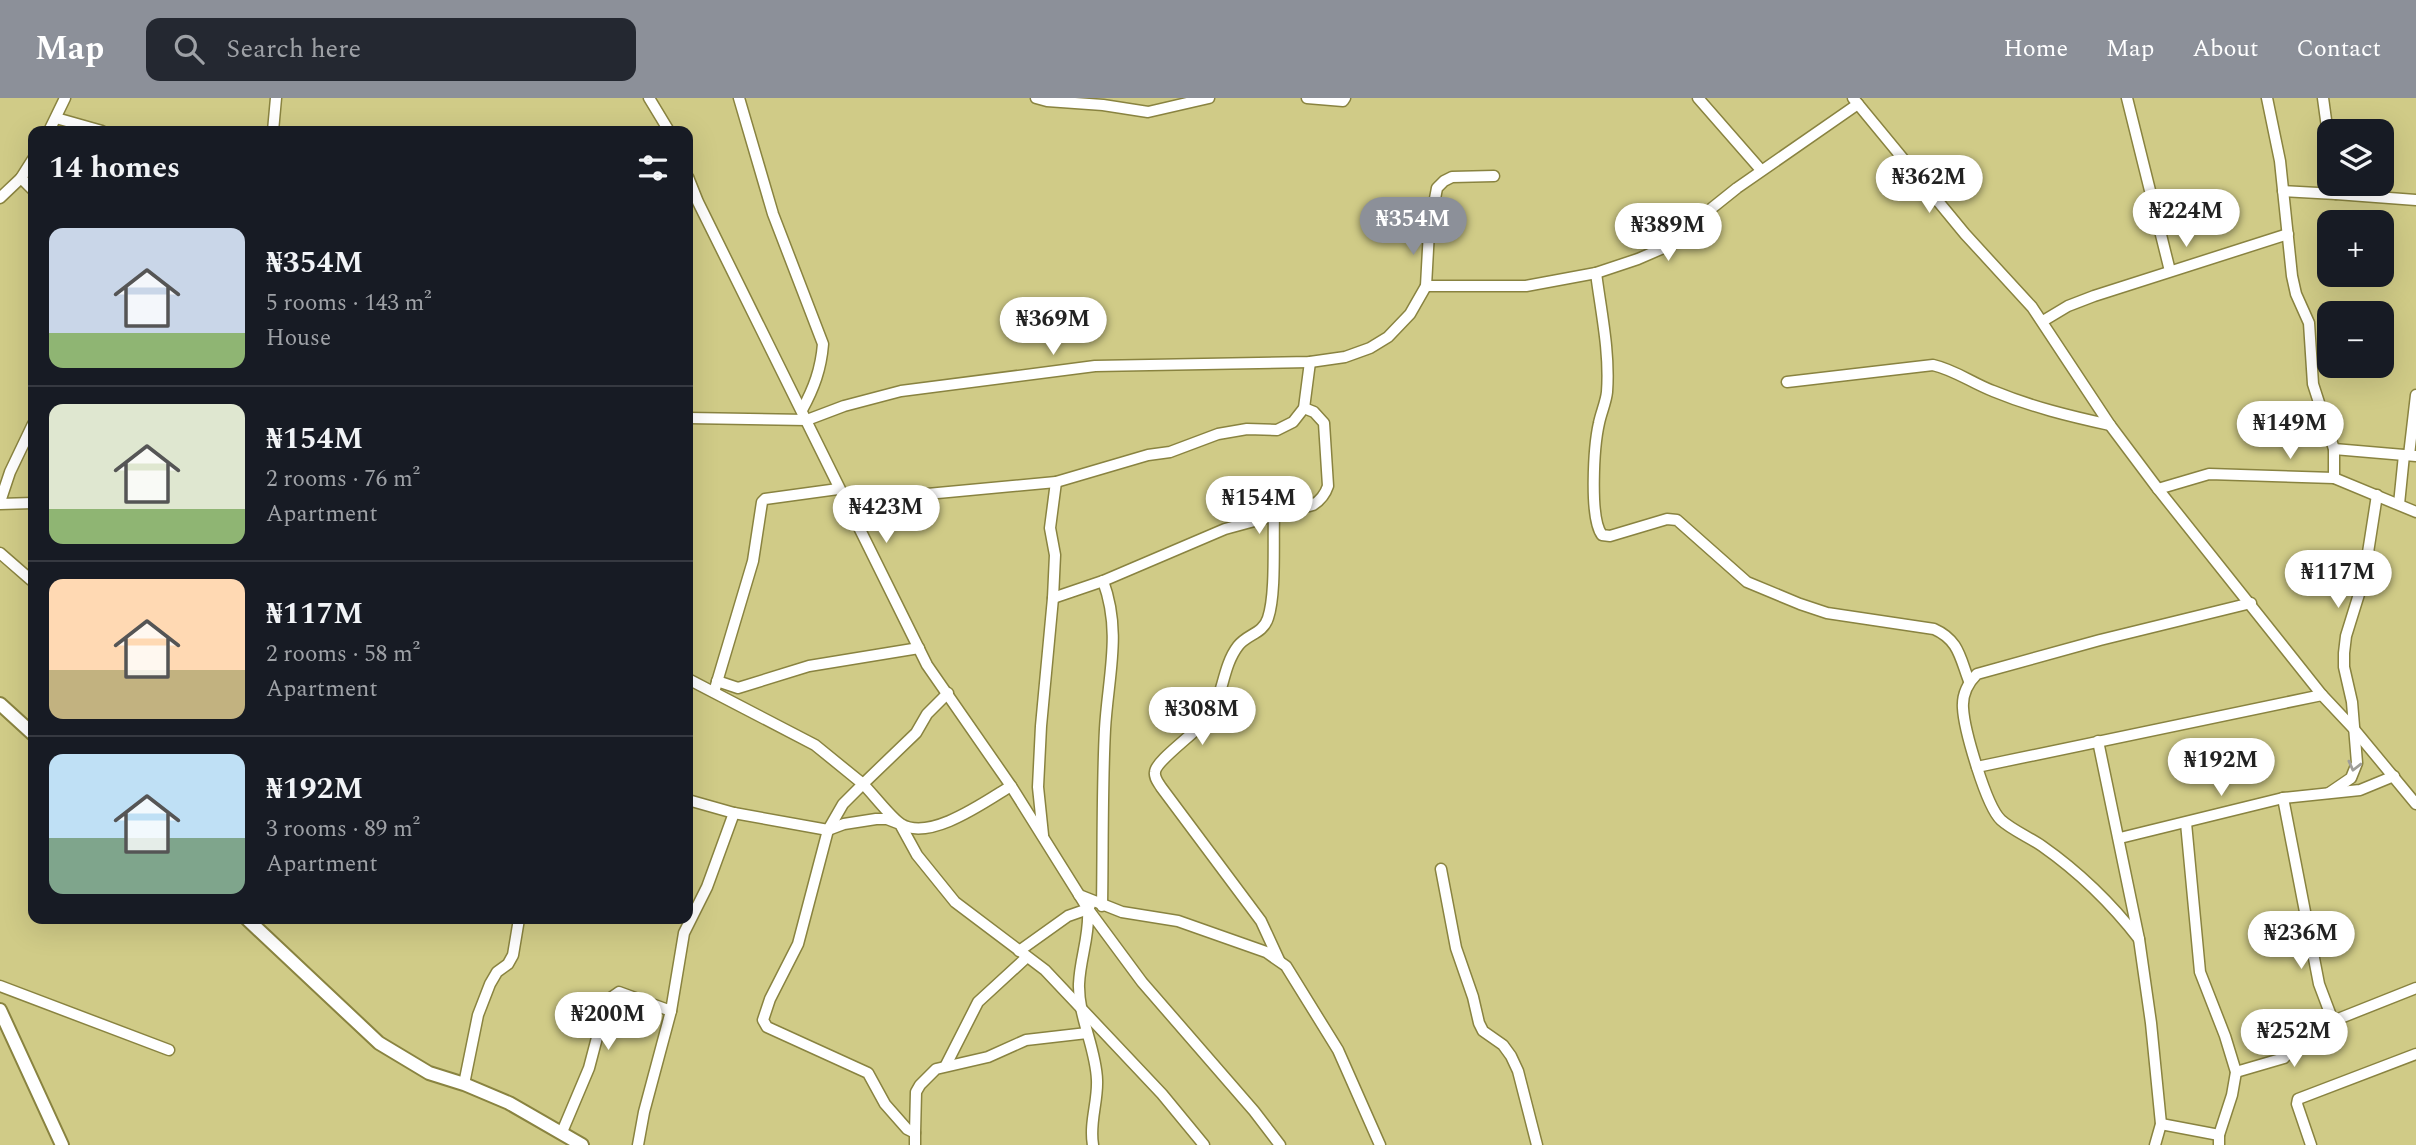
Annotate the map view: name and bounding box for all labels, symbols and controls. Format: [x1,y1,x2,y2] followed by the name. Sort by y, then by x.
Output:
[146,18,636,81] search box
[35,24,104,74] text: Map
[226,29,361,69] text: Search here
[170,30,208,68] icon: search
[2003,31,2068,67] text: Home
[2106,31,2154,67] text: Map
[2192,31,2258,67] text: About
[2296,31,2381,67] text: Contact
[2317,119,2394,378] map controls
[2317,119,2394,196] button: layers
[49,145,180,191] text: 14 homes
[634,149,672,187] icon: filters
[1880,156,1978,215] pin: ₦362M
[1892,160,1966,195] text: ₦362M
[2137,190,2235,249] pin: ₦224M
[2149,194,2223,229] text: ₦224M
[1364,198,1462,257] pin: ₦354M
[1376,202,1450,237] text: ₦354M
[1619,204,1717,263] pin: ₦389M
[1631,208,1705,243] text: ₦389M
[2317,210,2394,287] button: +
[266,240,363,286] text: ₦354M
[105,256,189,340] icon: home
[266,286,432,321] text: 5 rooms · 143 m²
[1004,298,1102,357] pin: ₦369M
[2317,301,2394,378] button: −
[1016,302,1090,337] text: ₦369M
[266,321,331,356] text: House
[2241,402,2339,461] pin: ₦149M
[2253,406,2327,441] text: ₦149M
[266,416,363,462] text: ₦154M
[105,432,189,516] icon: home
[266,462,420,497] text: 2 rooms · 76 m²
[1210,476,1308,536] pin: ₦154M
[1222,481,1296,516] text: ₦154M
[837,486,935,545] pin: ₦423M
[849,490,923,525] text: ₦423M
[266,497,378,532] text: Apartment
[2289,550,2387,610] pin: ₦117M
[2301,555,2375,590] text: ₦117M
[266,591,363,637] text: ₦117M
[105,607,189,691] icon: home
[266,637,420,672] text: 2 rooms · 58 m²
[266,672,378,707] text: Apartment
[1153,688,1251,747] pin: ₦308M
[1165,692,1239,727] text: ₦308M
[2172,738,2270,798] pin: ₦192M
[2184,743,2258,778] text: ₦192M
[2348,760,2362,772] one-way arrow
[266,766,363,812] text: ₦192M
[105,782,189,866] icon: home
[266,812,420,847] text: 3 rooms · 89 m²
[266,847,378,882] text: Apartment
[2252,912,2350,971] pin: ₦236M
[2264,916,2338,951] text: ₦236M
[559,992,657,1052] pin: ₦200M
[571,997,645,1032] text: ₦200M
[2245,1010,2343,1069] pin: ₦252M
[2257,1014,2331,1049] text: ₦252M

